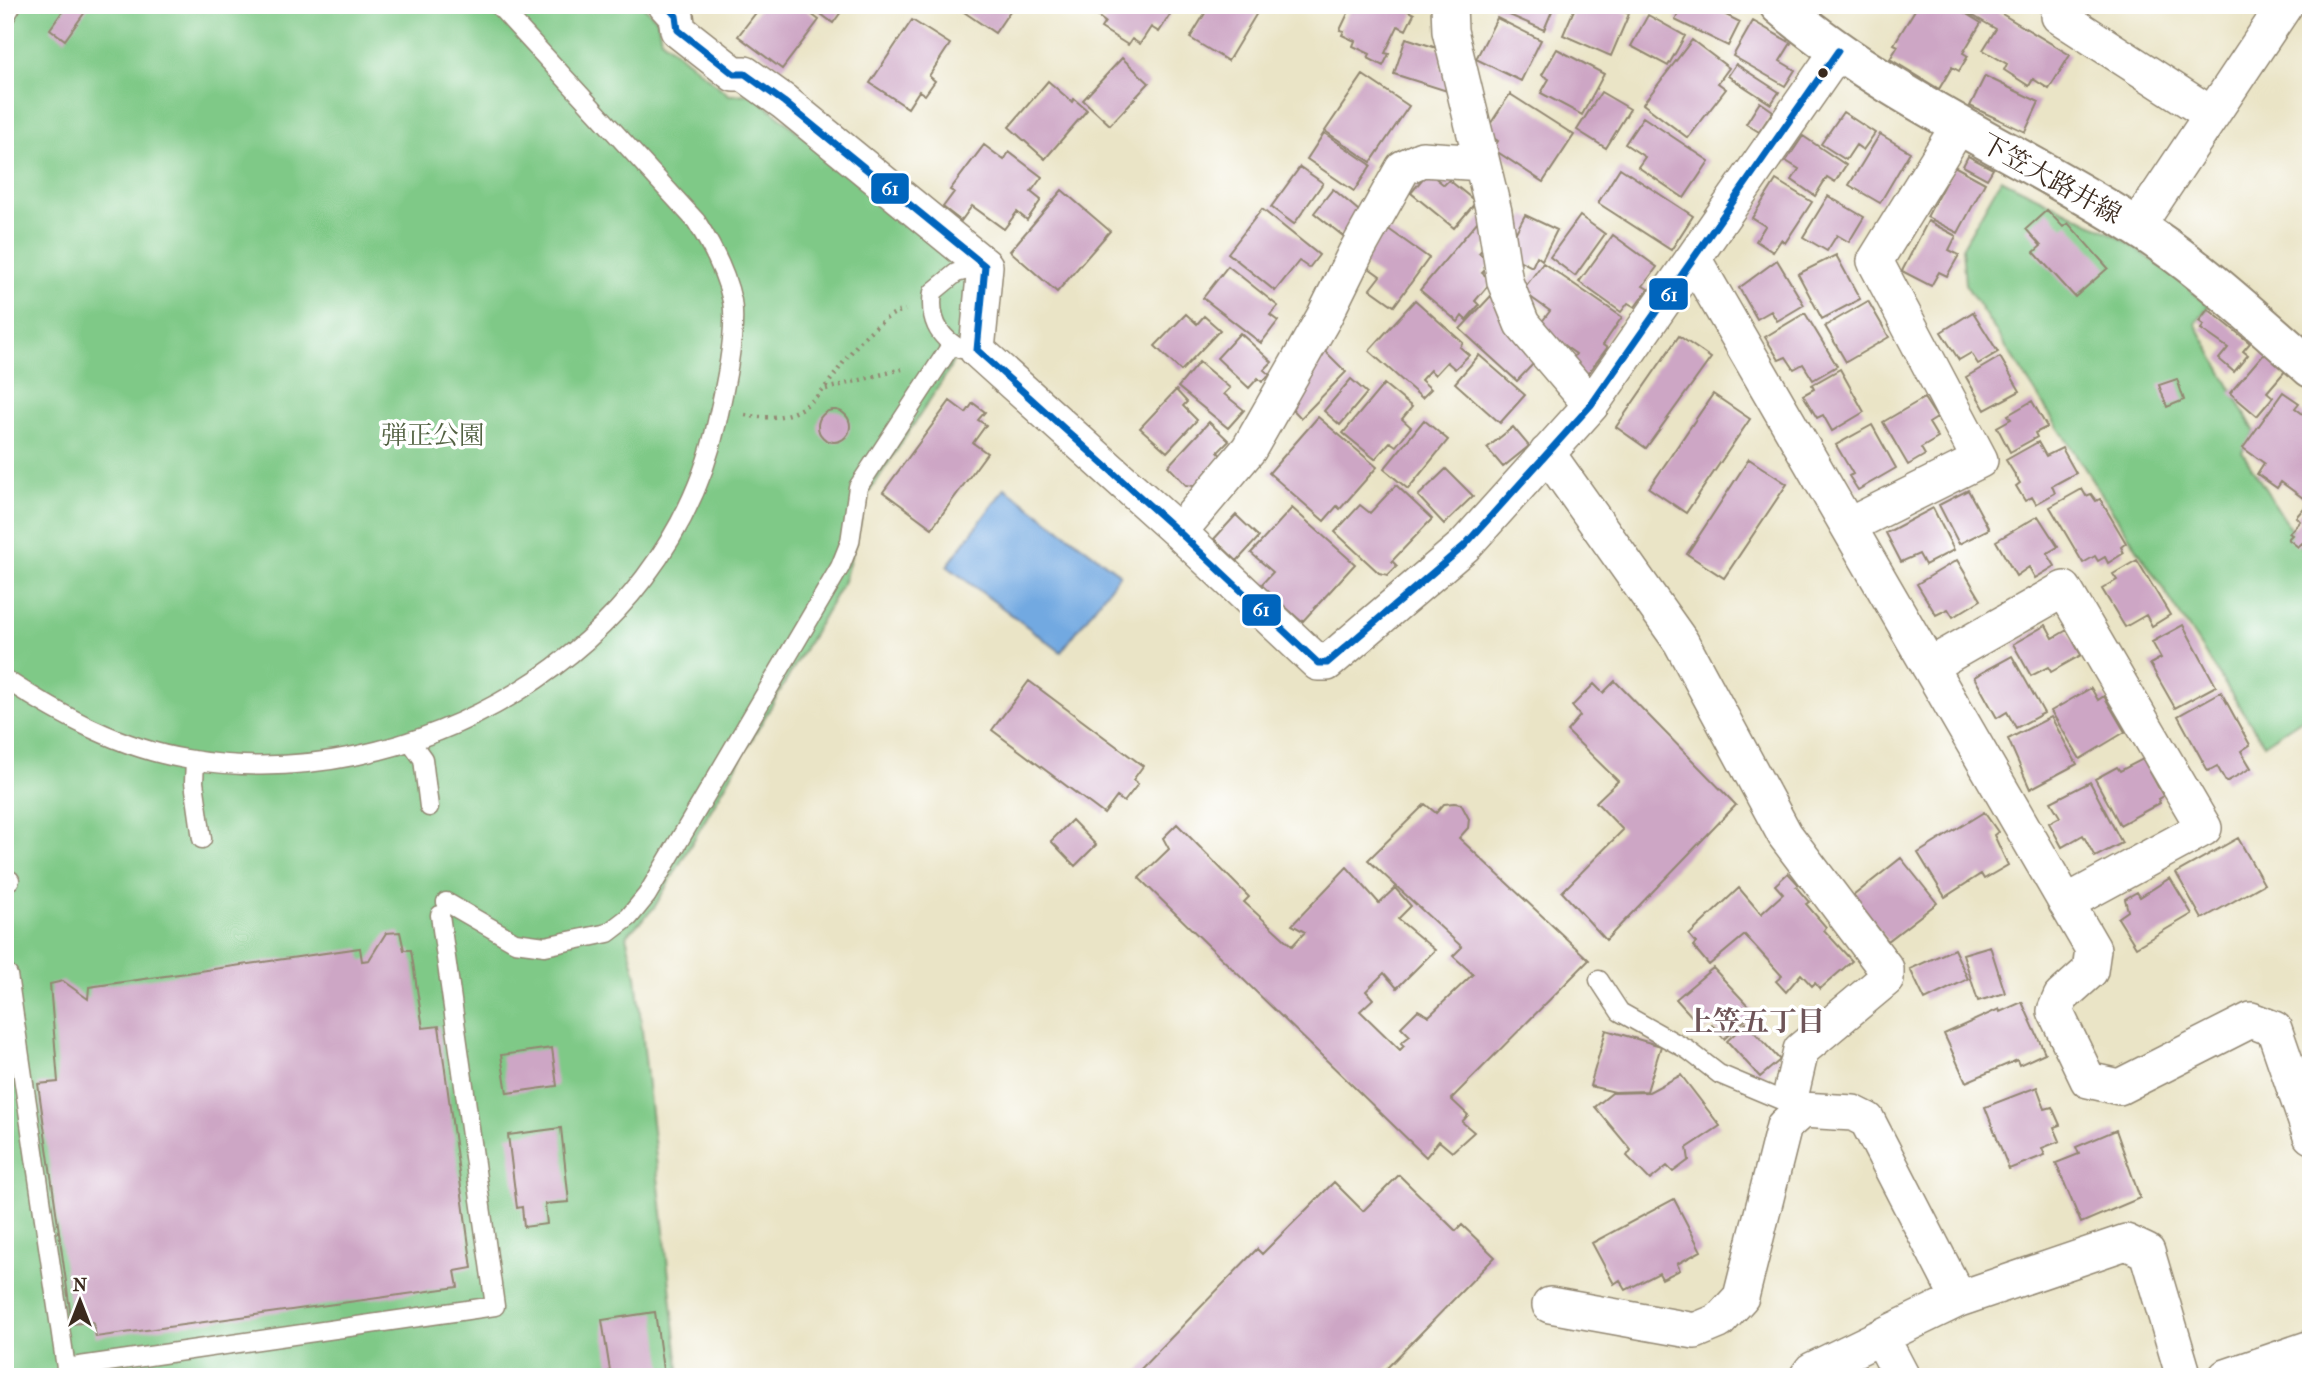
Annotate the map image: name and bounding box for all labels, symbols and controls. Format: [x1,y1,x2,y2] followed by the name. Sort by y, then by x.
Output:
[1816,66,1830,80] unlabelled marker
[1975,128,2127,230] street label: 下笠大路井線
[870,172,910,205] line badge: 61
[882,178,898,200] text: 61
[1648,277,1689,311] line badge: 61
[1661,284,1677,306] text: 61
[381,420,485,451] park label: 弾正公園
[1241,593,1282,627] line badge: 61
[1253,599,1269,621] text: 61
[1685,1005,1825,1038] district label: 上笠五丁目
[46,1266,116,1336] north arrow
[73,1274,88,1296] text: N

